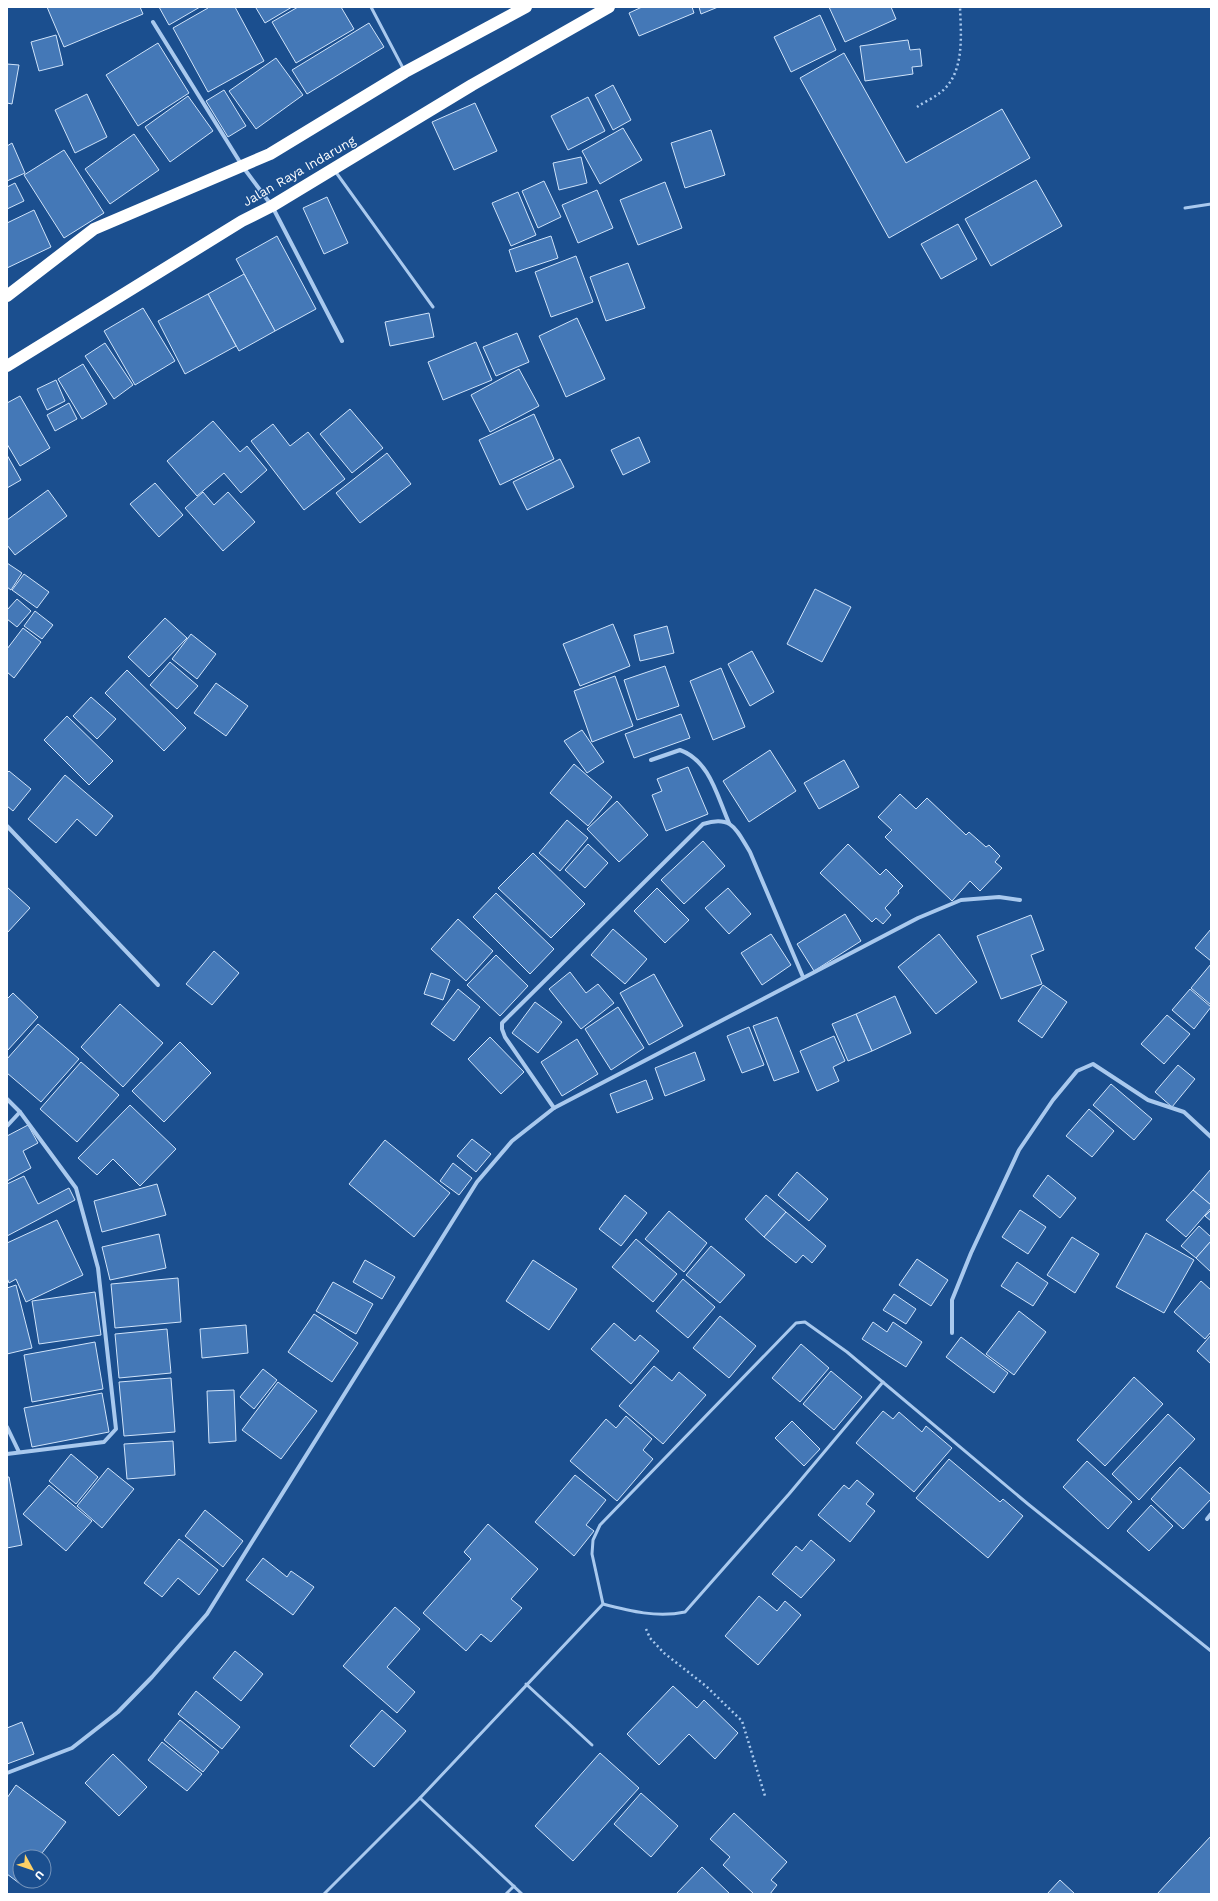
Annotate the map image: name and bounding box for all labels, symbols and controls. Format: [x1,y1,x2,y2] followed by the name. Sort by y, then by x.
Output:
[240,133,358,209] street label: Jalan Raya Indarung
[12,1849,52,1889] north arrow
[32,1868,47,1882] text: U

